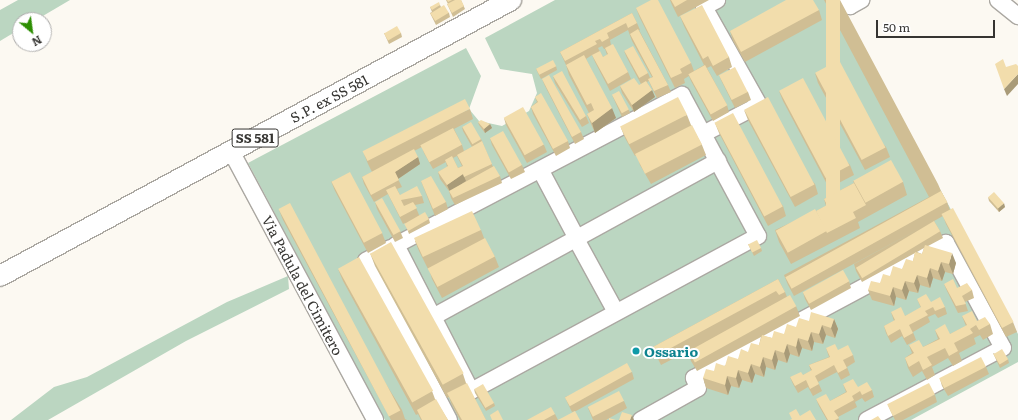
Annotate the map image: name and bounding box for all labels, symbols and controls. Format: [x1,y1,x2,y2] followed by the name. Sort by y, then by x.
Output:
[12,12,52,52] north arrow
[878,12,997,38] scale bar
[883,18,910,36] text: 50 m
[29,32,45,51] text: N
[287,70,371,126] street label: S.P. ex SS 581
[231,127,279,149] road number: SS 581
[259,212,347,358] street label: Via Padula del Cimitero
[644,343,698,359] place label: Ossario
[631,346,641,356] marker: Ossario

